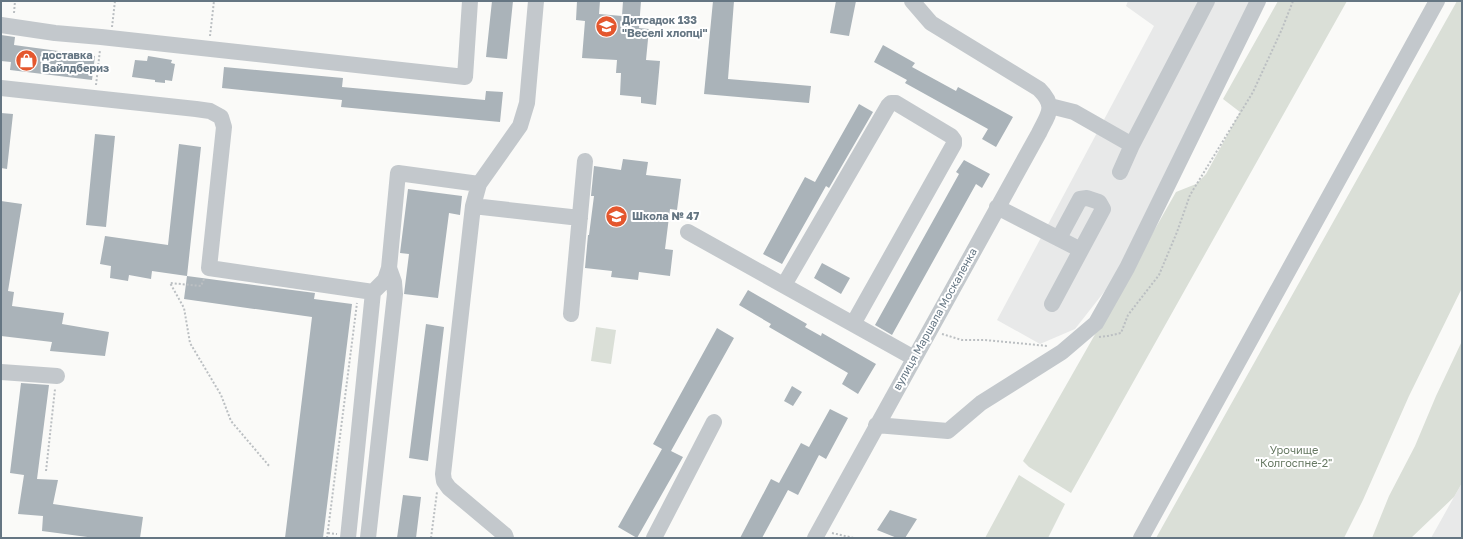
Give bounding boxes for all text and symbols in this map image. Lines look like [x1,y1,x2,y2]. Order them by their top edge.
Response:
school or university icon: Дитсадок 133 "Веселі хлопці" [593,13,619,39]
place label: Дитсадок 133 "Веселі хлопці" [622,13,708,39]
shop icon: доставка Вайлдбериз [13,48,39,74]
place label: доставка Вайлдбериз [42,48,109,74]
school or university icon: Школа № 47 [604,203,630,229]
place label: Школа № 47 [632,209,699,222]
street label: вулиця Маршала Москаленка [890,245,979,392]
park label: Урочище "Колгоспне-2" [1256,443,1332,469]

